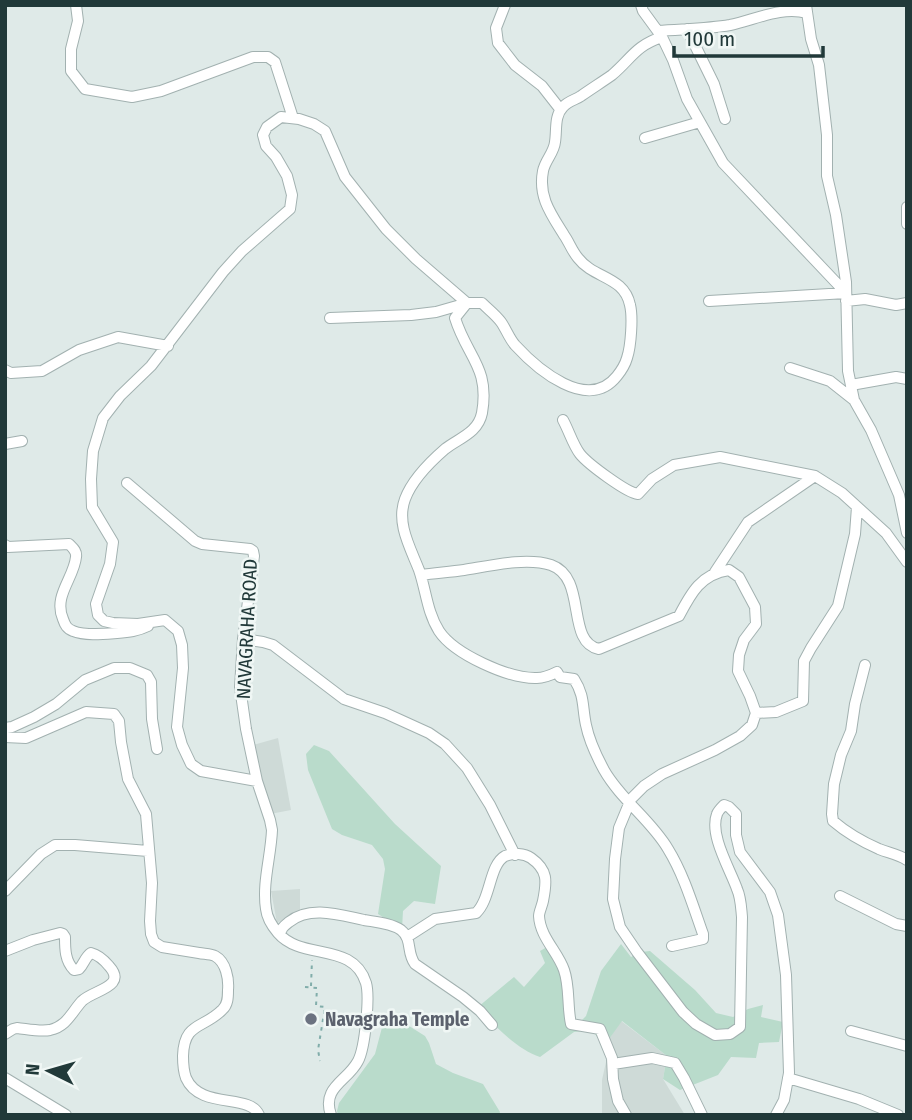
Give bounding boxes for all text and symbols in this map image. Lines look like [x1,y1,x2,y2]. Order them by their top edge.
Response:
scale bar [674,14,823,58]
text: 100 m [684,26,735,52]
street label: NAVAGRAHA ROAD [232,558,262,700]
place label: Navagraha Temple [325,1008,470,1031]
marker: Navagraha Temple [303,1011,319,1027]
north arrow [14,1036,84,1106]
text: N [21,1063,45,1076]

